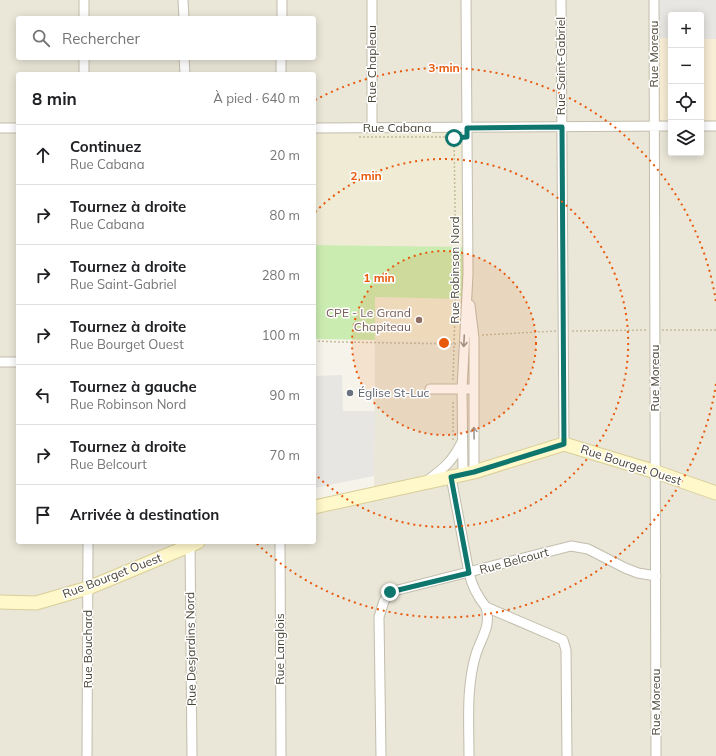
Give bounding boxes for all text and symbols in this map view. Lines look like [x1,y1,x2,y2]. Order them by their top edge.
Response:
map controls [668,12,704,156]
button: + [668,12,704,48]
search box [16,16,316,60]
street label: Rue Saint-Gabriel [553,17,568,115]
street label: Rue Moreau [646,21,661,87]
street label: Rue Chapleau [364,25,379,103]
icon: search [30,27,52,49]
text: Rechercher [62,29,140,48]
button: − [668,48,704,84]
text: 3 min [428,60,460,75]
button: locate [668,84,704,120]
text: 8 min [32,88,77,109]
text: À pied · 640 m [213,90,300,106]
street label: Rue Cabana [363,120,431,135]
button: layers [668,120,704,156]
route start [445,129,463,147]
text: Continuez [70,137,141,156]
icon: ahead [32,144,54,166]
text: 20 m [270,147,300,163]
text: Rue Cabana [70,156,144,172]
text: 2 min [350,168,382,183]
text: Tournez à droite [70,197,186,216]
icon: right [32,204,54,226]
text: 80 m [270,207,300,223]
text: Rue Cabana [70,216,144,232]
street label: Rue Robinson Nord [447,216,462,324]
text: Tournez à droite [70,257,186,276]
icon: right [32,264,54,286]
text: 280 m [262,267,300,283]
text: 1 min [363,270,395,285]
text: Rue Saint-Gabriel [70,276,177,292]
place label: CPE - Le Grand Chapiteau [326,305,411,334]
marker: CPE - Le Grand Chapiteau [414,315,424,325]
text: Tournez à droite [70,317,186,336]
icon: right [32,324,54,346]
text: 100 m [262,327,300,343]
one-way arrow [460,334,468,347]
text: Rue Bourget Ouest [70,336,184,352]
centre of rings [437,336,451,350]
street label: Rue Moreau [647,345,662,411]
text: Tournez à gauche [70,377,197,396]
icon: left [32,384,54,406]
place label: Église St-Luc [358,385,430,400]
text: 90 m [270,387,300,403]
marker: Église St-Luc [345,388,355,398]
text: Rue Robinson Nord [70,396,186,412]
one-way arrow [470,427,478,440]
text: Tournez à droite [70,437,186,456]
street label: Rue Bourget Ouest [579,441,683,488]
icon: right [32,444,54,466]
text: 70 m [270,447,300,463]
text: Rue Belcourt [70,456,147,472]
icon: arrive [32,504,54,526]
text: Arrivée à destination [70,505,219,524]
street label: Rue Belcourt [478,544,550,577]
street label: Rue Bourget Ouest [60,550,164,601]
route end [381,583,399,601]
street label: Rue Desjardins Nord [182,592,199,706]
street label: Rue Bouchard [80,610,95,688]
street label: Rue Langlois [272,613,287,685]
street label: Rue Moreau [648,669,663,735]

